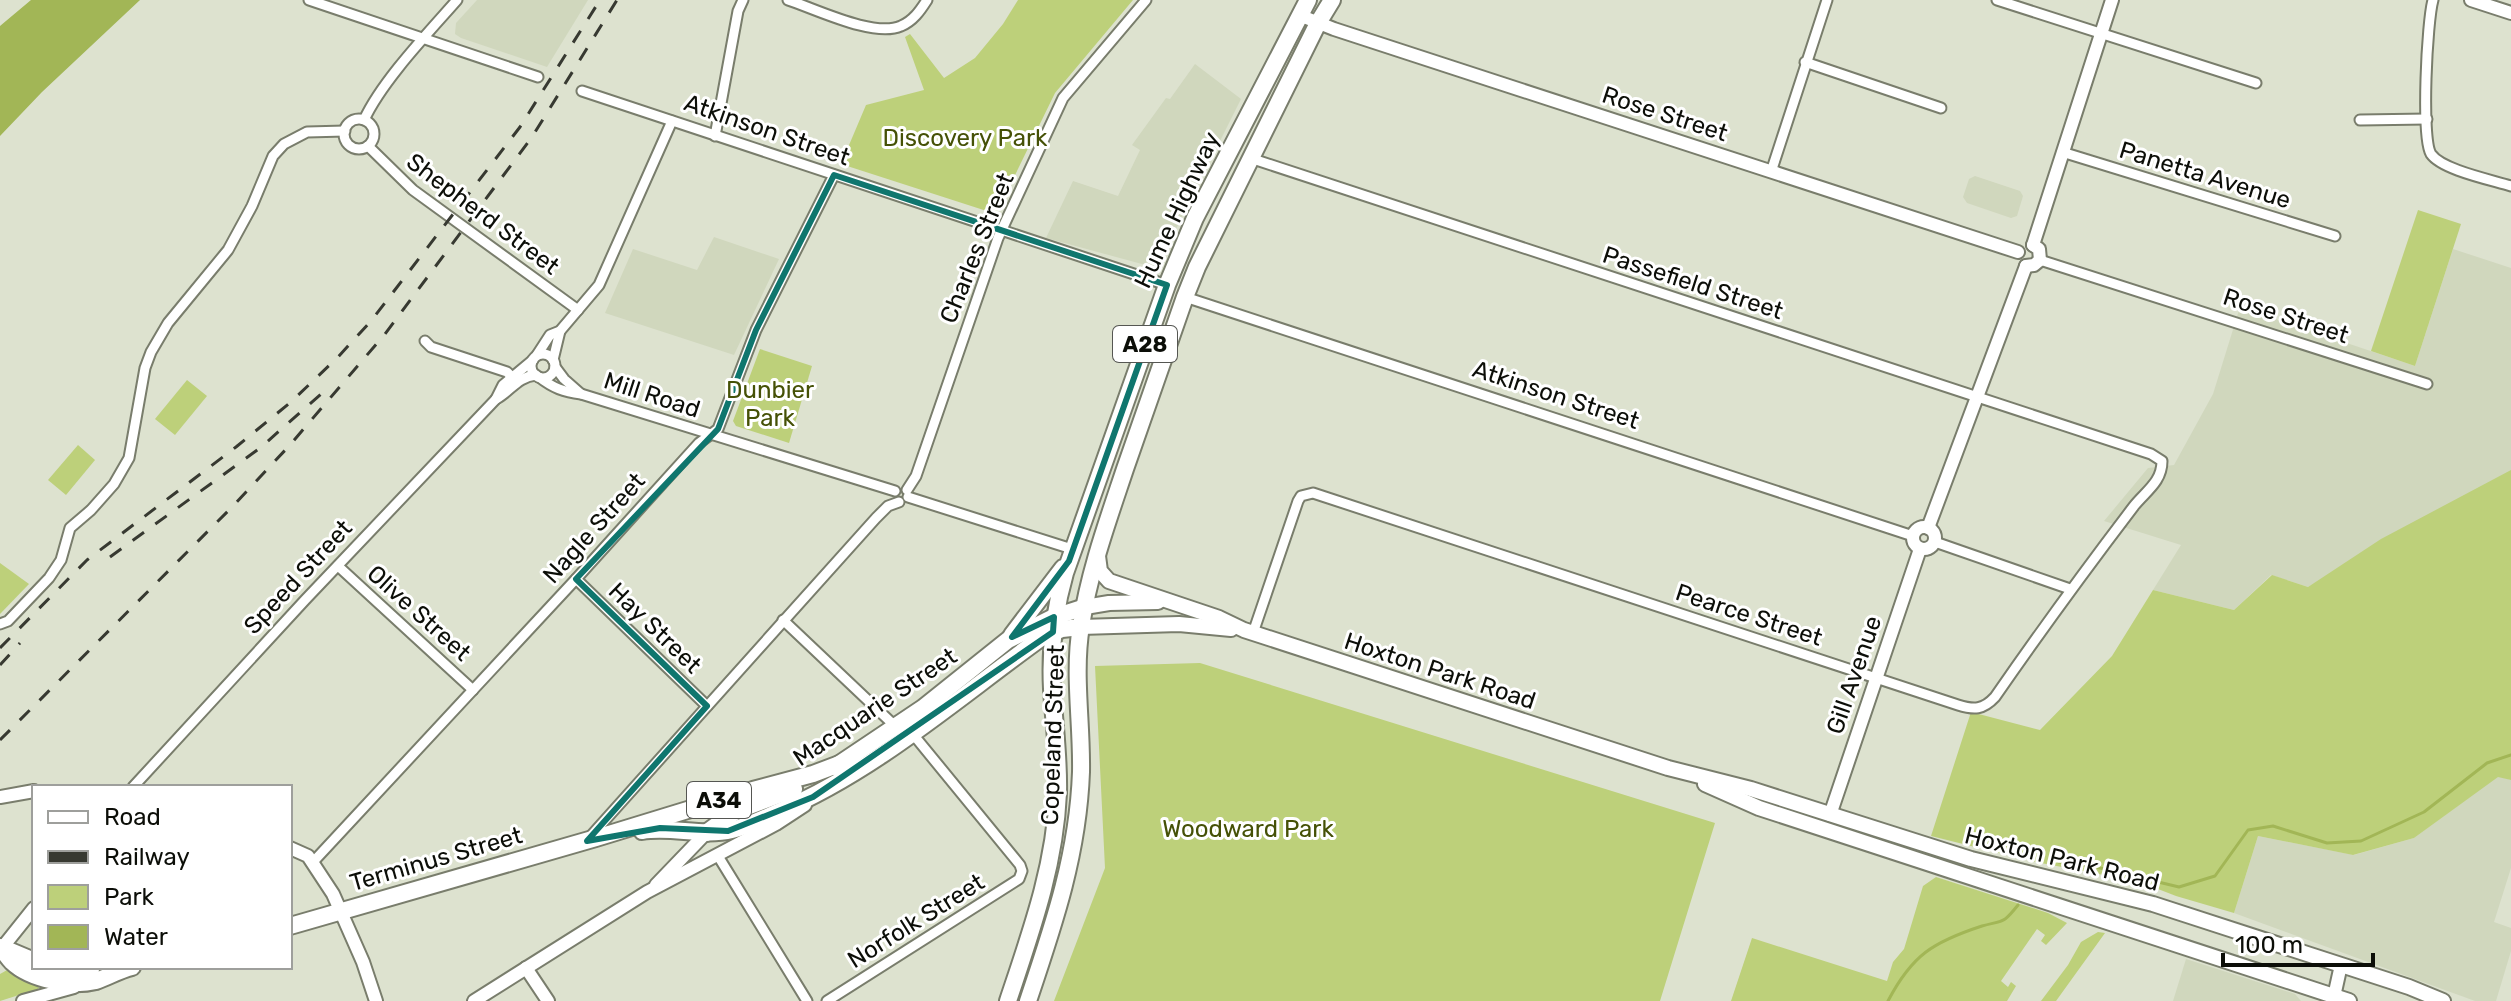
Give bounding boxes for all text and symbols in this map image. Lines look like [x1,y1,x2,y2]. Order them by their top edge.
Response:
street label: Rose Street [1599,81,1731,147]
street label: Atkinson Street [680,89,854,171]
park label: Discovery Park [883,124,1048,152]
street label: Hume Highway [1129,127,1225,293]
street label: Panetta Avenue [2116,136,2294,214]
street label: Shepherd Street [401,148,565,280]
street label: Charles Street [934,169,1020,327]
street label: Passefield Street [1599,241,1787,325]
street label: Rose Street [2220,283,2352,349]
road number: A28 [1113,326,1177,362]
street label: Atkinson Street [1469,355,1643,435]
street label: Mill Road [600,366,704,424]
park label: Dunbier Park [726,376,814,432]
street label: Nagle Street [537,467,651,589]
street label: Speed Street [238,514,358,640]
street label: Olive Street [362,559,476,667]
street label: Hay Street [603,577,707,679]
street label: Pearce Street [1672,578,1826,652]
street label: Gill Avenue [1821,612,1887,738]
street label: Hoxton Park Road [1341,627,1539,715]
street label: Macquarie Street [788,642,962,772]
street label: Copeland Street [1036,644,1070,826]
road number: A34 [687,782,751,818]
legend [32,785,292,969]
text: Road [104,803,161,831]
park label: Woodward Park [1162,815,1334,843]
street label: Terminus Street [347,821,525,897]
street label: Hoxton Park Road [1962,821,2162,897]
text: Railway [104,843,190,871]
street label: Norfolk Street [843,868,989,974]
text: Park [104,883,155,911]
scale bar [2223,917,2373,967]
text: Water [104,923,168,951]
text: 100 m [2235,931,2303,959]

